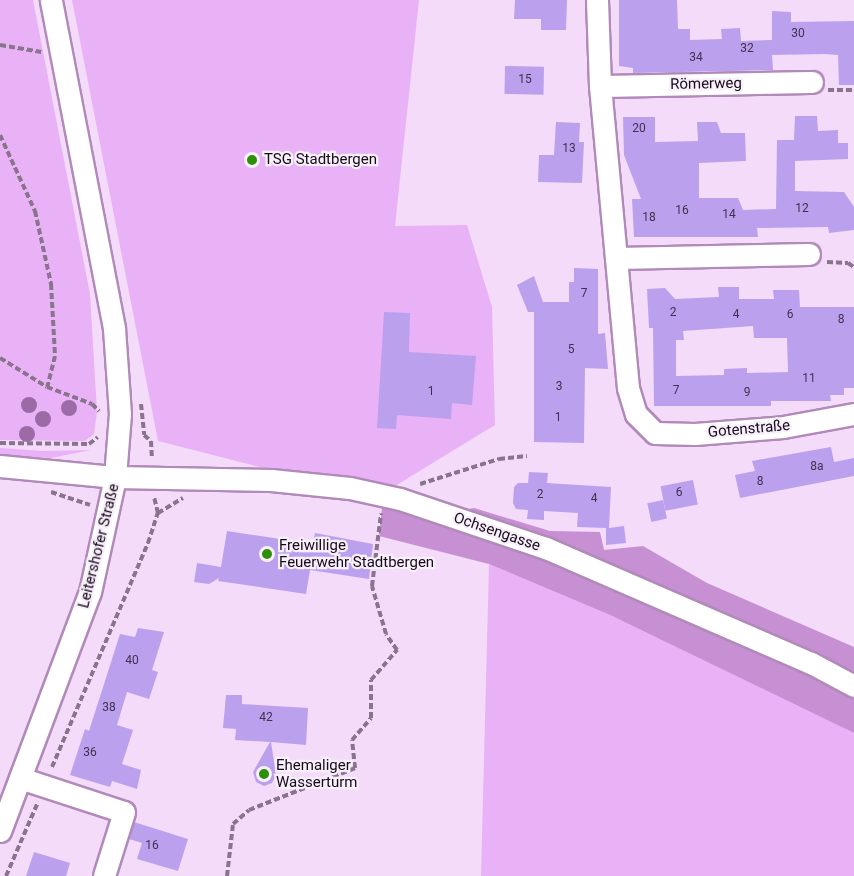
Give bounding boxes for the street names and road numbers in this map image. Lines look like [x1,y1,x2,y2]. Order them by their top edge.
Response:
street label: Römerweg [670,74,742,94]
street label: Gotenstraße [707,416,791,442]
street label: Leitershofer Straße [75,482,123,610]
street label: Ochsengasse [451,509,543,555]

